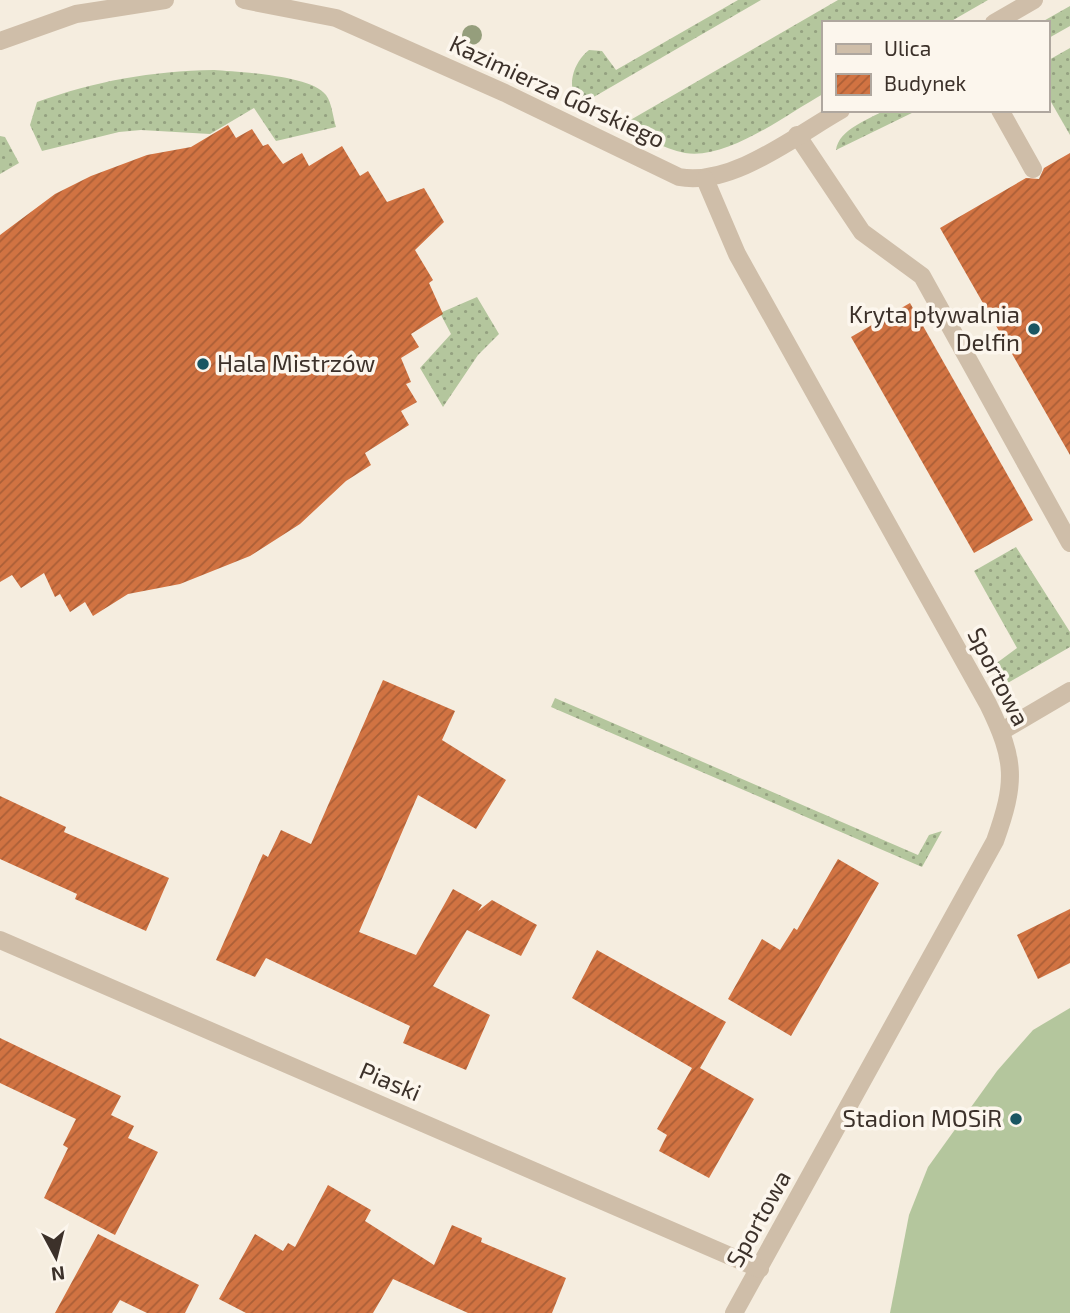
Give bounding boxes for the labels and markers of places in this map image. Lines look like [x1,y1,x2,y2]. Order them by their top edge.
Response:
place label: Kryta pływalnia Delfin [849,299,1020,356]
marker: Kryta pływalnia Delfin [1026,321,1042,337]
place label: Hala Mistrzów [217,348,376,377]
marker: Hala Mistrzów [195,356,211,372]
place label: Stadion MOSiR [842,1103,1002,1132]
marker: Stadion MOSiR [1008,1111,1024,1127]

